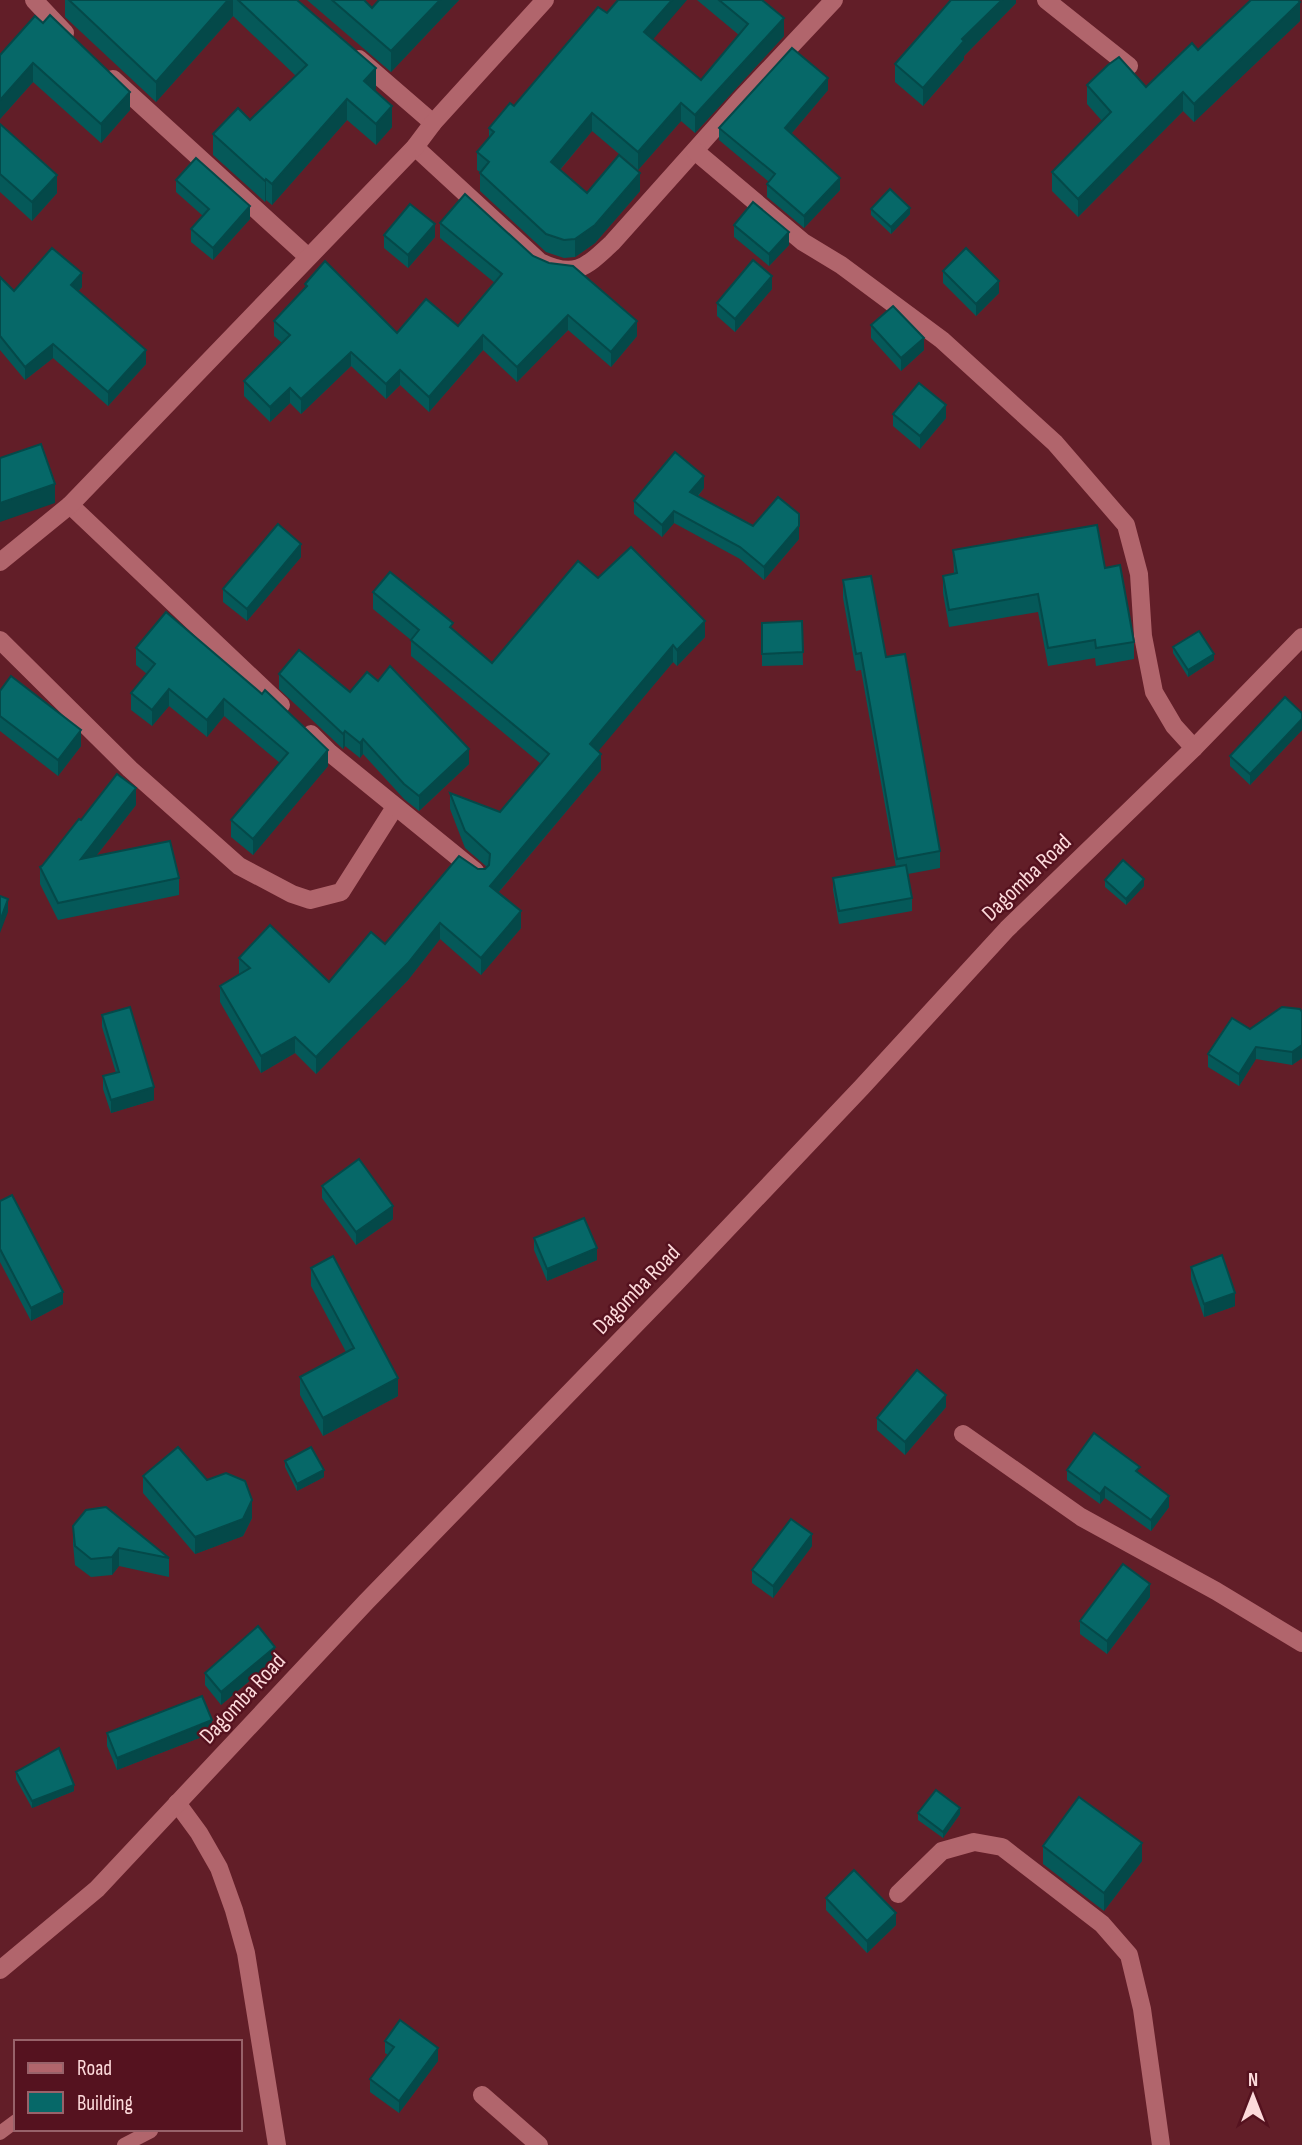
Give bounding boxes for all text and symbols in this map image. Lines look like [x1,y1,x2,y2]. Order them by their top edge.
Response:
street label: Dagomba Road [976,828,1077,927]
street label: Dagomba Road [587,1239,686,1340]
street label: Dagomba Road [194,1648,292,1750]
legend [14,2040,242,2131]
text: Road [77,2056,112,2081]
north arrow [1218,2061,1288,2131]
text: N [1248,2069,1258,2092]
text: Building [77,2091,133,2116]

